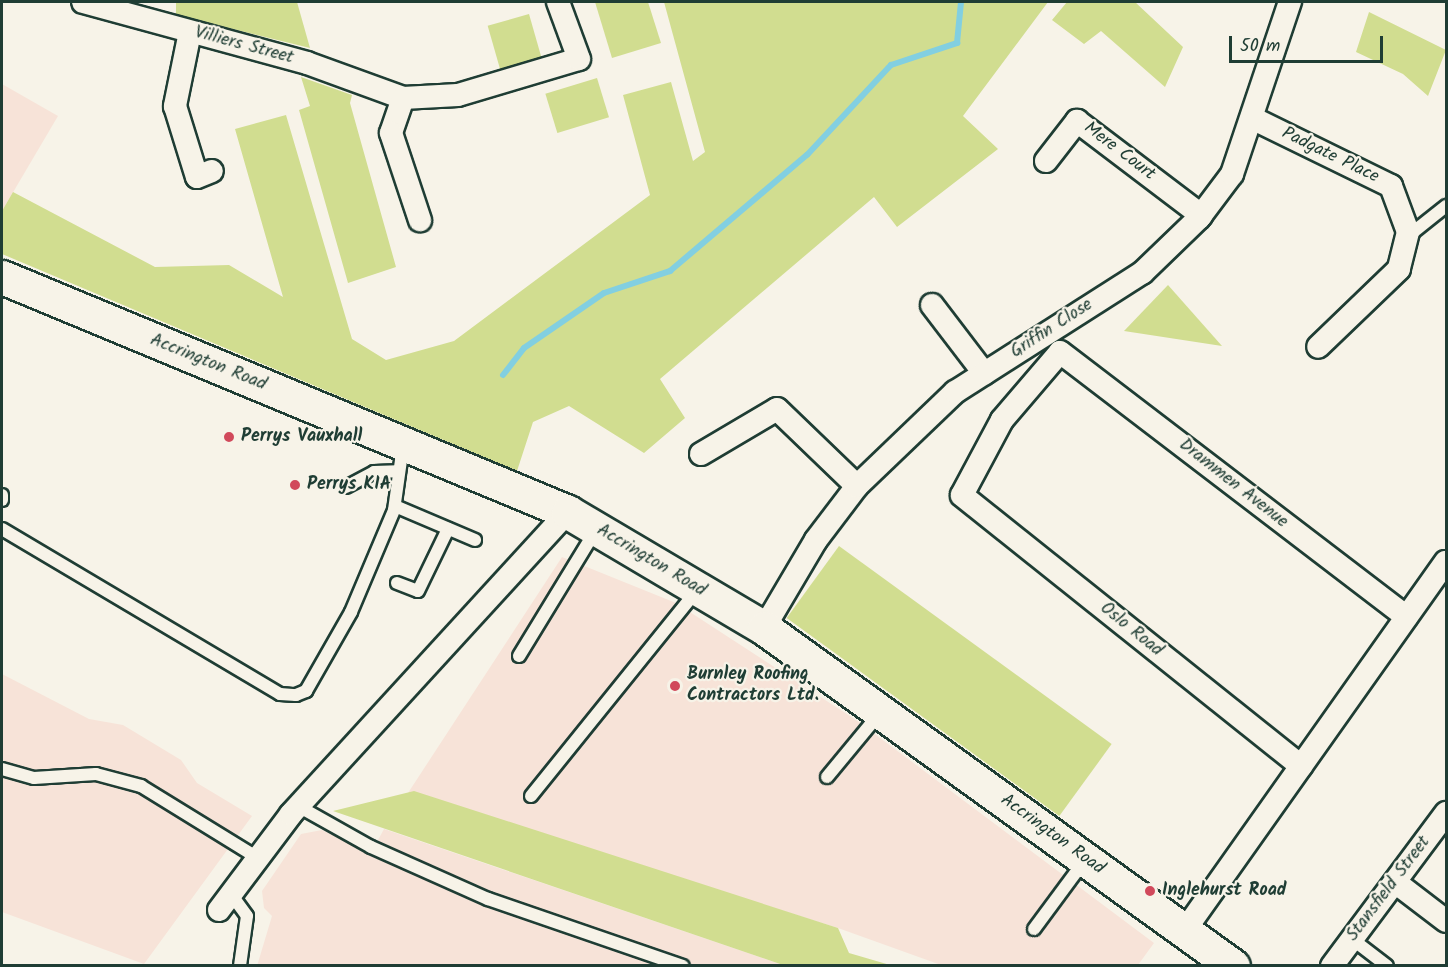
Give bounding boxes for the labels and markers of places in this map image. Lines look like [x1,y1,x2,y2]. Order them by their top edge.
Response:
place label: Perrys Vauxhall [241,426,362,448]
marker: Perrys Vauxhall [222,430,236,444]
place label: Perrys KIA [307,474,391,496]
marker: Perrys KIA [288,478,302,492]
place label: Burnley Roofing Contractors Ltd. [687,665,819,708]
marker: Burnley Roofing Contractors Ltd. [668,679,682,693]
place label: Inglehurst Road [1162,880,1287,902]
marker: Inglehurst Road [1143,884,1157,898]

